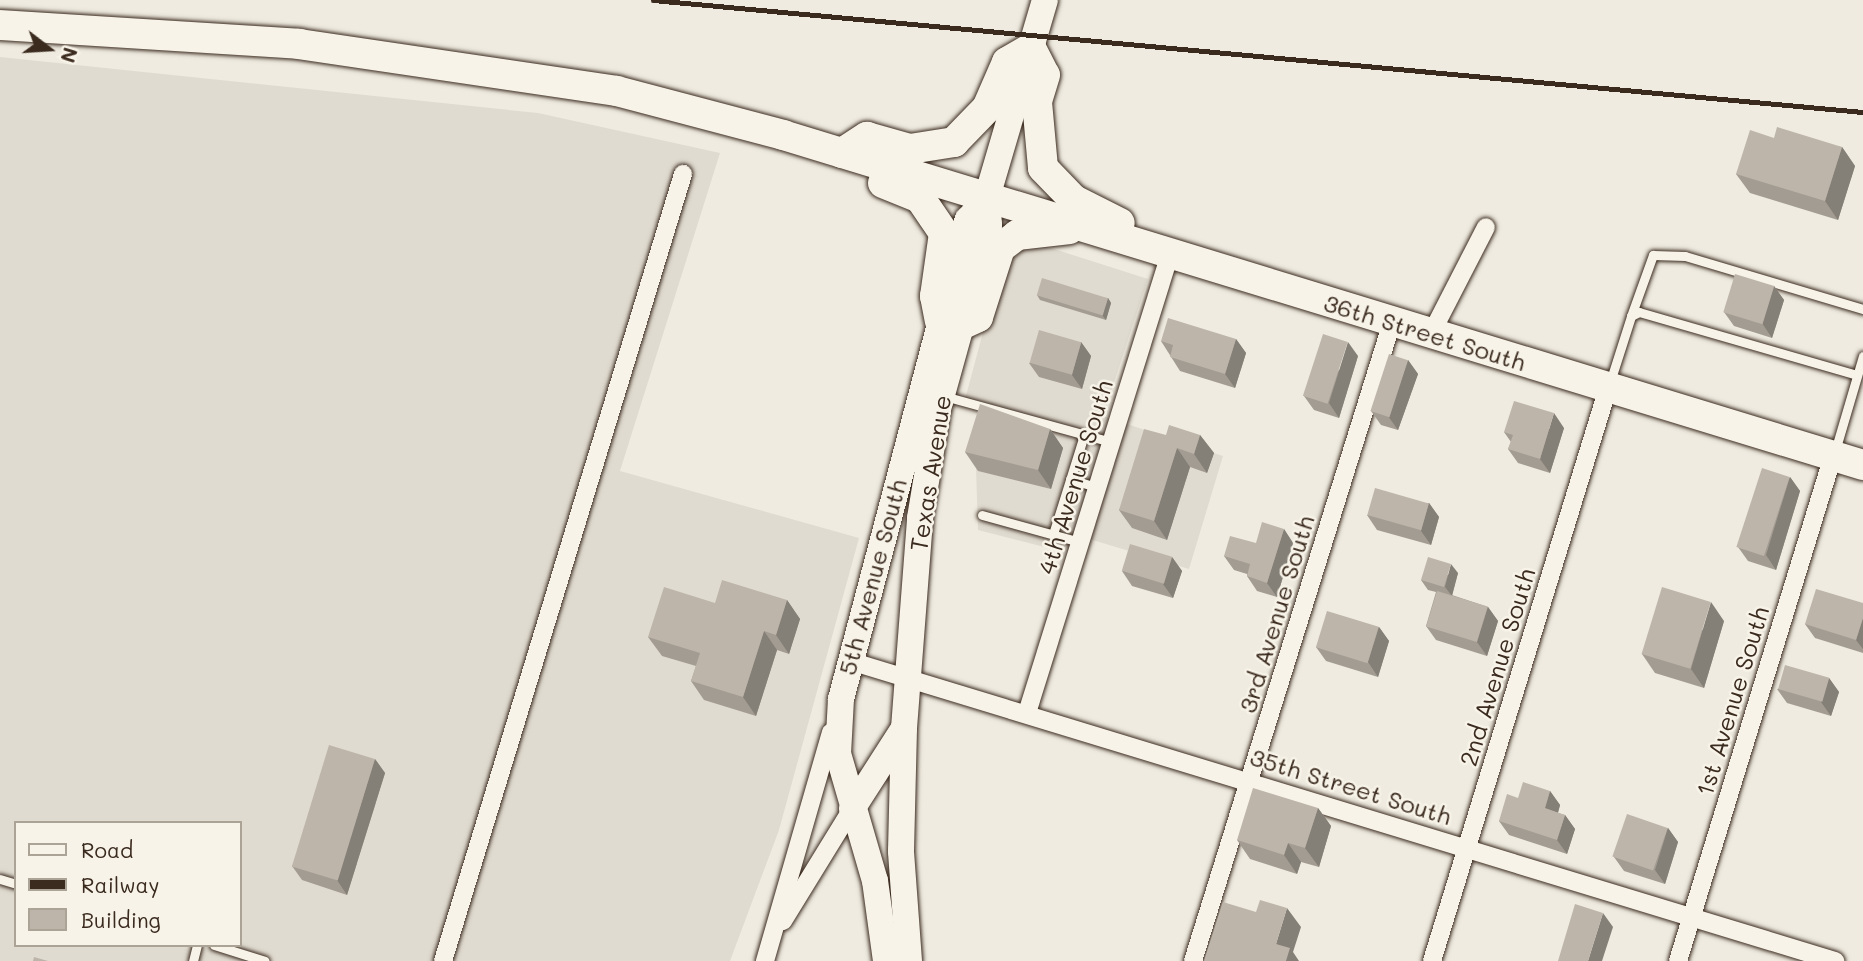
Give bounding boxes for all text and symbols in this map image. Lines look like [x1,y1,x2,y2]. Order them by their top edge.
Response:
north arrow [14,14,84,84]
text: N [56,45,84,66]
street label: 36th Street South [1321,288,1529,376]
street label: 4th Avenue South [1032,376,1118,578]
street label: Texas Avenue [903,393,957,553]
street label: 5th Avenue South [832,476,912,678]
street label: 3rd Avenue South [1232,512,1320,716]
street label: 2nd Avenue South [1453,565,1541,769]
street label: 1st Avenue South [1690,603,1774,799]
street label: 35th Street South [1247,742,1455,830]
legend [14,821,242,947]
text: Road [81,836,133,863]
text: Railway [81,871,160,898]
text: Building [81,906,161,933]

